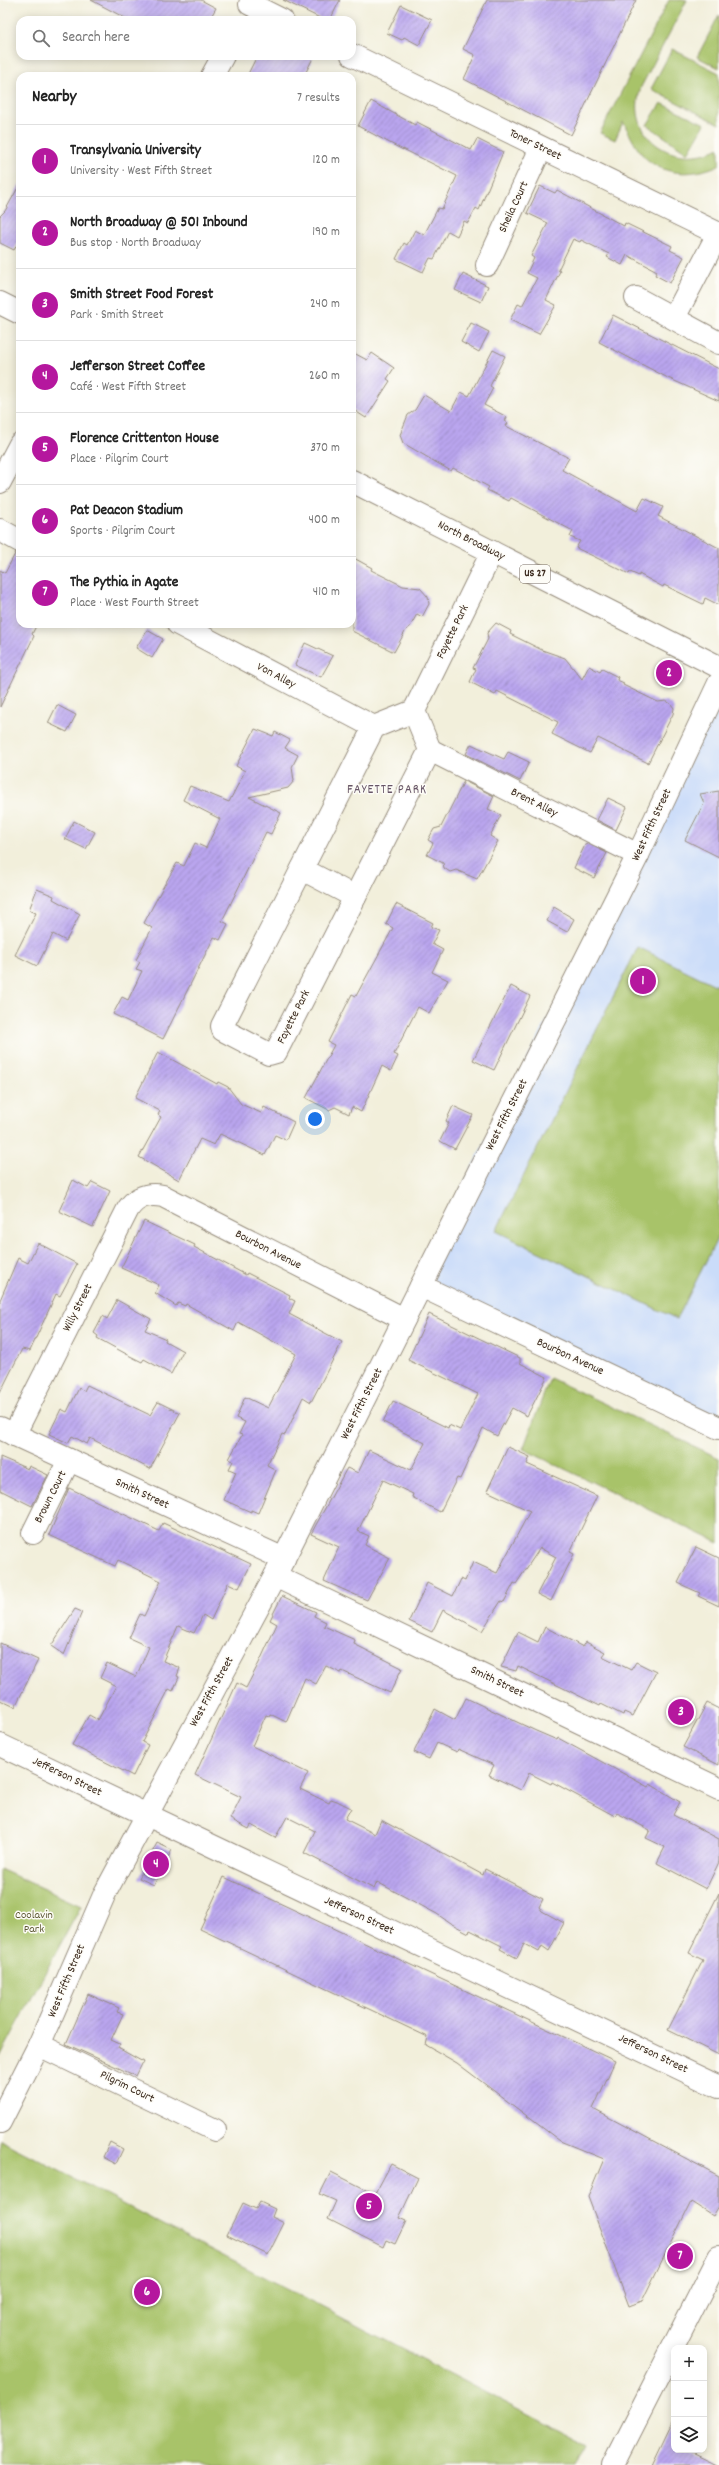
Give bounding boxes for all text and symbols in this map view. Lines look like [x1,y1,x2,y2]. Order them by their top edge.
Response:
search box [16,16,356,60]
icon: search [30,27,52,49]
text: Search here [62,27,130,49]
text: Nearby [32,86,76,110]
text: 7 results [297,89,340,108]
street label: Toner Street [506,125,565,165]
text: Transylvania University [70,140,201,162]
text: 1 [44,151,46,170]
text: 120 m [312,151,340,170]
text: University · West Fifth Street [70,162,212,181]
street label: Sheila Court [495,178,534,235]
text: North Broadway @ 501 Inbound [70,212,248,234]
text: 2 [42,223,48,242]
text: 190 m [312,223,340,242]
text: Bus stop · North Broadway [70,234,201,253]
text: Smith Street Food Forest [70,284,213,306]
text: 3 [42,295,48,314]
text: 240 m [310,295,340,314]
text: Park · Smith Street [70,306,163,325]
text: Jefferson Street Coffee [70,356,205,378]
text: 4 [42,367,48,386]
text: 260 m [309,367,340,386]
text: Café · West Fifth Street [70,378,186,397]
text: Florence Crittenton House [70,428,219,450]
text: 5 [42,439,48,458]
text: 370 m [310,439,340,458]
text: Place · Pilgrim Court [70,450,169,469]
text: Pat Deacon Stadium [70,500,183,522]
text: 6 [42,511,48,530]
text: 400 m [309,511,340,530]
street label: North Broadway [434,517,509,566]
text: Sports · Pilgrim Court [70,522,175,541]
road number: US 27 [520,565,550,583]
text: The Pythia in Agate [70,572,178,594]
text: 7 [43,583,47,602]
text: 410 m [313,583,340,602]
text: Place · West Fourth Street [70,594,199,613]
street label: Fayette Park [433,602,473,662]
pin: 2 [656,658,682,688]
street label: Von Alley [254,659,299,694]
district label: FAYETTE PARK [347,781,427,800]
street label: Brent Alley [508,784,561,823]
street label: West Fifth Street [628,786,676,864]
pin: 1 [630,966,656,996]
street label: Fayette Park [273,987,315,1047]
street label: West Fifth Street [482,1076,533,1154]
your location [305,1109,325,1129]
street label: Bourbon Avenue [232,1226,304,1274]
street label: Willy Street [59,1281,98,1335]
street label: Bourbon Avenue [534,1334,606,1380]
street label: West Fifth Street [337,1365,388,1443]
street label: Brown Court [31,1467,72,1526]
street label: Smith Street [112,1474,172,1514]
street label: West Fifth Street [186,1653,239,1730]
street label: Smith Street [467,1662,527,1703]
pin: 3 [668,1697,694,1727]
street label: Jefferson Street [29,1753,105,1801]
pin: 4 [143,1849,169,1879]
street label: Jefferson Street [321,1892,397,1940]
park label: Coolavin Park [15,1907,53,1938]
street label: West Fifth Street [44,1941,90,2020]
street label: Jefferson Street [615,2030,691,2078]
street label: Pilgrim Court [97,2066,158,2108]
pin: 5 [356,2191,382,2221]
pin: 7 [667,2241,693,2271]
pin: 6 [134,2277,160,2307]
map controls [671,2345,707,2453]
button: + [671,2345,707,2381]
button: − [671,2381,707,2417]
button: layers [671,2417,707,2453]

